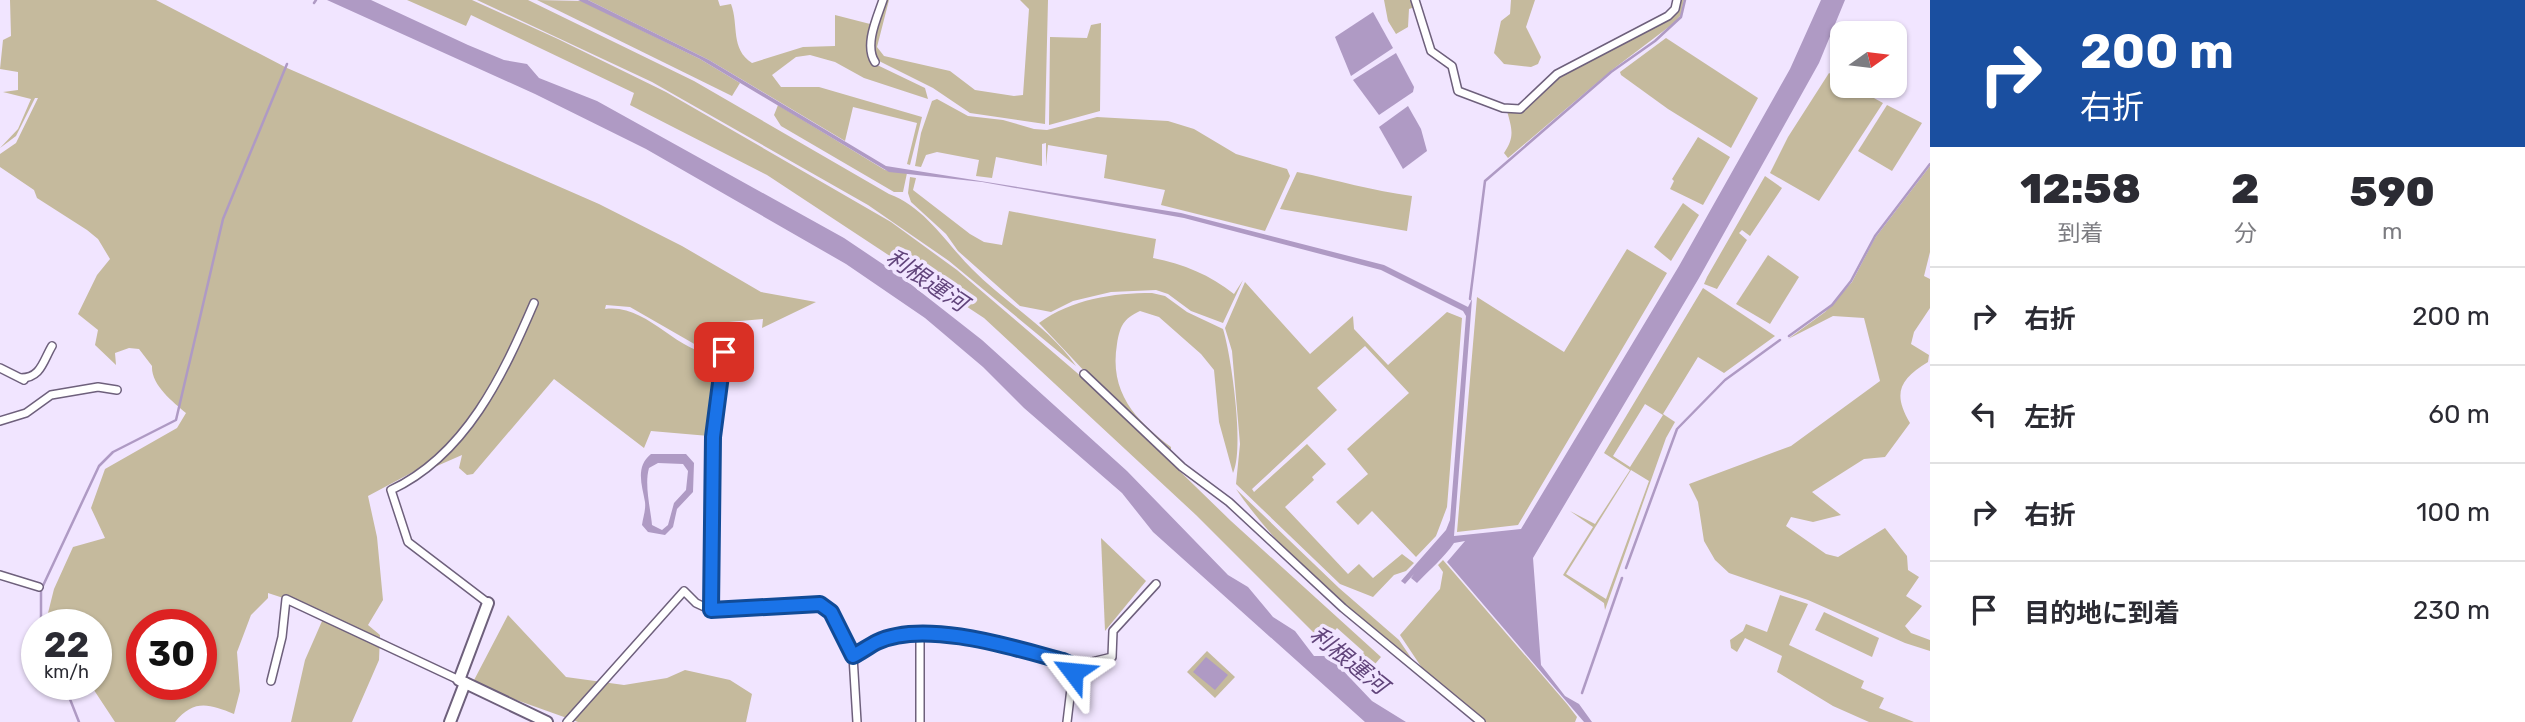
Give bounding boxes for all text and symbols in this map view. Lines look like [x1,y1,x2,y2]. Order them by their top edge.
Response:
north arrow [1830,21,1908,98]
map controls [1830,21,1907,98]
text: 200 m [2080,22,2234,80]
icon: right [1965,28,2056,119]
text: 右折 [2080,88,2144,126]
text: 12:58 [2020,164,2141,214]
text: 2 [2231,164,2259,214]
text: 590 [2350,167,2435,217]
text: m [2382,217,2402,245]
text: 到着 [2057,219,2103,247]
text: 分 [2234,219,2257,247]
water label: 利根運河 [881,243,976,320]
icon: right [1965,297,2003,335]
text: 200 m [2412,301,2490,332]
text: 右折 [2024,304,2076,335]
pin [694,322,754,382]
icon: arrive [705,333,743,371]
icon: left [1965,395,2003,433]
text: 60 m [2428,399,2490,430]
text: 左折 [2024,402,2076,433]
icon: right [1965,493,2003,531]
text: 100 m [2416,497,2490,528]
text: 右折 [2024,500,2076,531]
icon: arrive [1965,591,2003,629]
text: 230 m [2413,595,2490,626]
text: 目的地に到着 [2024,598,2180,629]
speed limit sign: 30 [126,609,217,700]
water label: 利根運河 [1304,620,1397,702]
text: 22 [44,624,89,666]
position arrow [1036,635,1110,709]
text: km/h [44,661,89,683]

